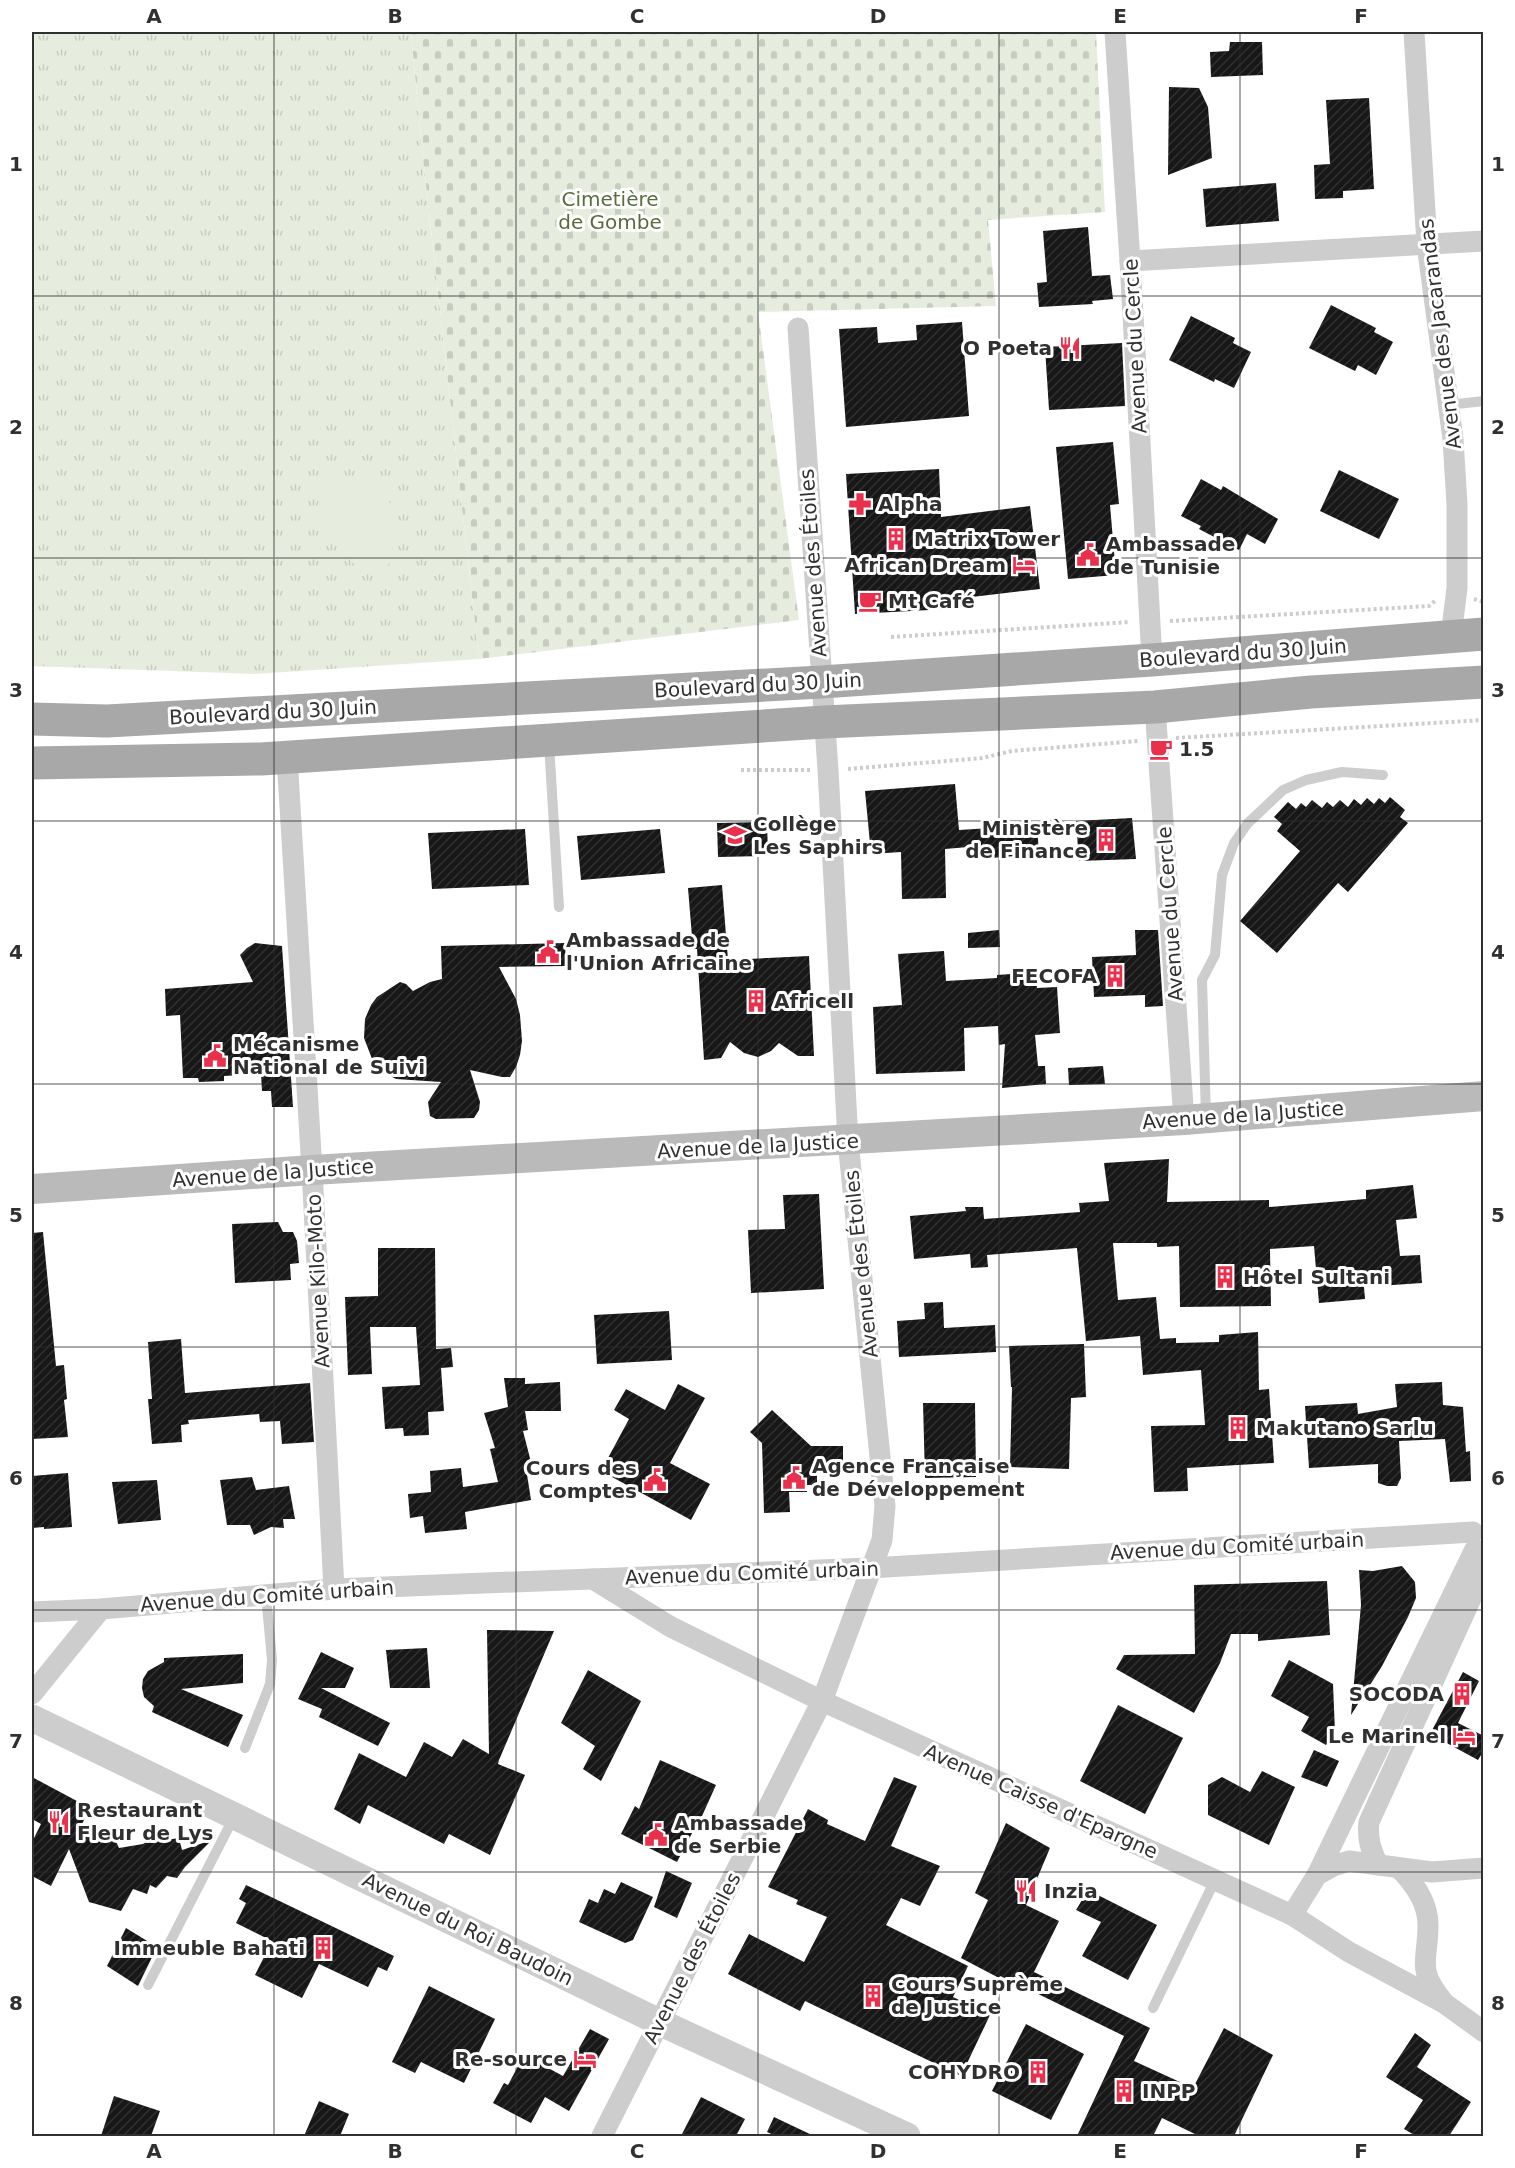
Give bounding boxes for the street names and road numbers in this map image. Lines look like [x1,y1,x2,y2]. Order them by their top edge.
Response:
street label: Avenue des Jacarandas [1414,217,1466,451]
street label: Avenue du Cercle [1118,258,1152,434]
street label: Avenue des Étoiles [794,468,832,658]
street label: Boulevard du 30 Juin [1138,634,1348,672]
street label: Boulevard du 30 Juin [654,668,862,702]
street label: Boulevard du 30 Juin [169,695,377,729]
street label: Avenue du Cercle [1152,826,1188,1002]
street label: Avenue de la Justice [1141,1096,1345,1134]
street label: Avenue de la Justice [657,1129,859,1163]
street label: Avenue de la Justice [171,1154,375,1192]
street label: Avenue des Étoiles [839,1169,883,1359]
street label: Avenue Kilo-Moto [301,1193,335,1369]
street label: Avenue du Comité urbain [1109,1527,1365,1565]
street label: Avenue du Comité urbain [625,1557,879,1589]
street label: Avenue du Comité urbain [139,1575,395,1617]
street label: Avenue Caisse d'Epargne [920,1739,1162,1863]
street label: Avenue du Roi Baudoin [359,1868,577,1990]
street label: Avenue des Étoiles [638,1868,746,2048]

